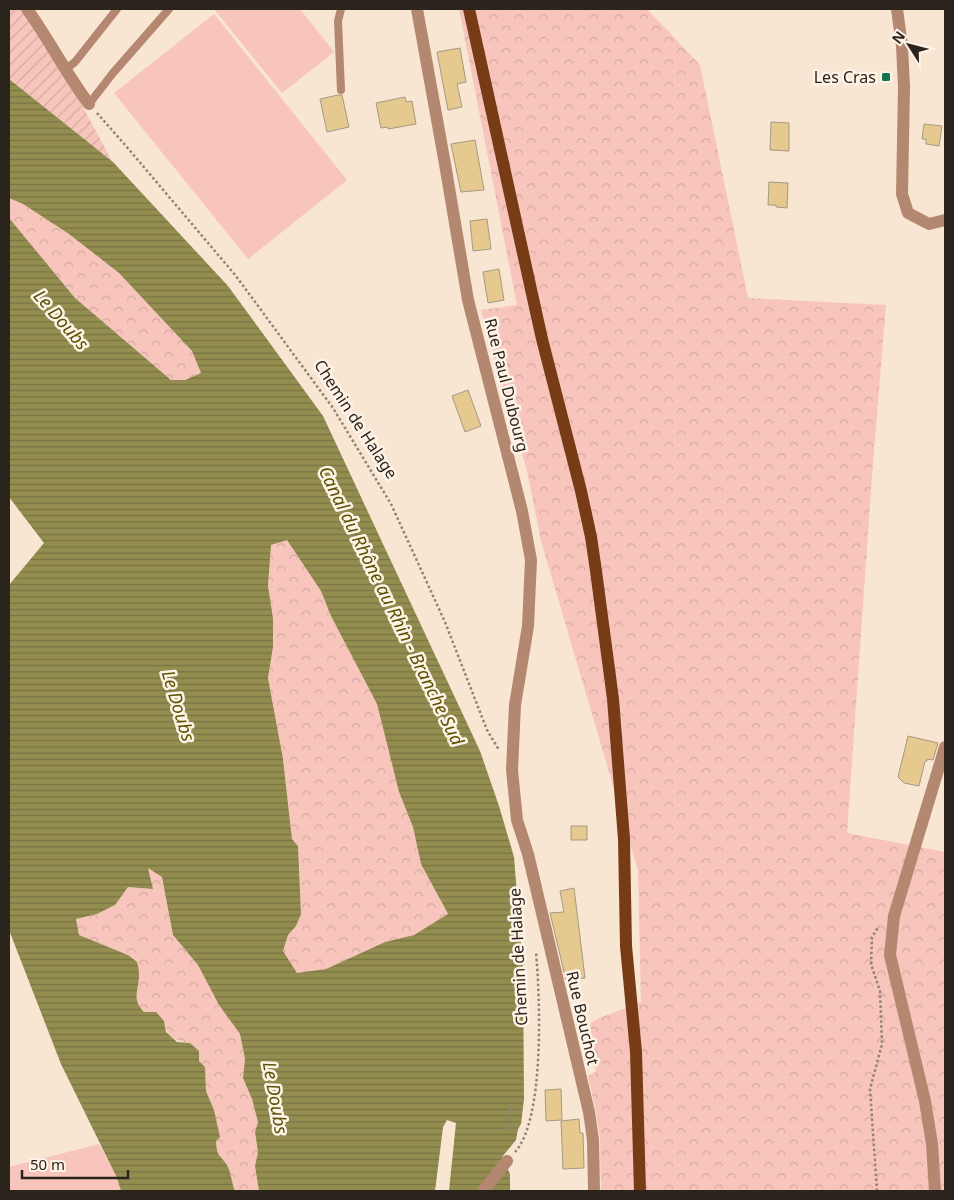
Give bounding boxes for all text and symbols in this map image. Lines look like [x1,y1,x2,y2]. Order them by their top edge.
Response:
north arrow [884,20,934,70]
text: N [887,27,909,47]
place label: Les Cras [814,66,876,88]
marker: Les Cras [880,71,892,83]
water label: Le Doubs [29,284,95,355]
street label: Rue Paul Dubourg [480,316,534,454]
street label: Chemin de Halage [309,355,403,483]
water label: Canal du Rhône au Rhin - Branche Sud [314,462,470,750]
water label: Le Doubs [157,667,201,744]
street label: Chemin de Halage [503,888,533,1026]
street label: Rue Bouchot [561,969,605,1067]
water label: Le Doubs [258,1060,294,1136]
scale bar [22,1148,129,1180]
text: 50 m [30,1154,65,1174]

